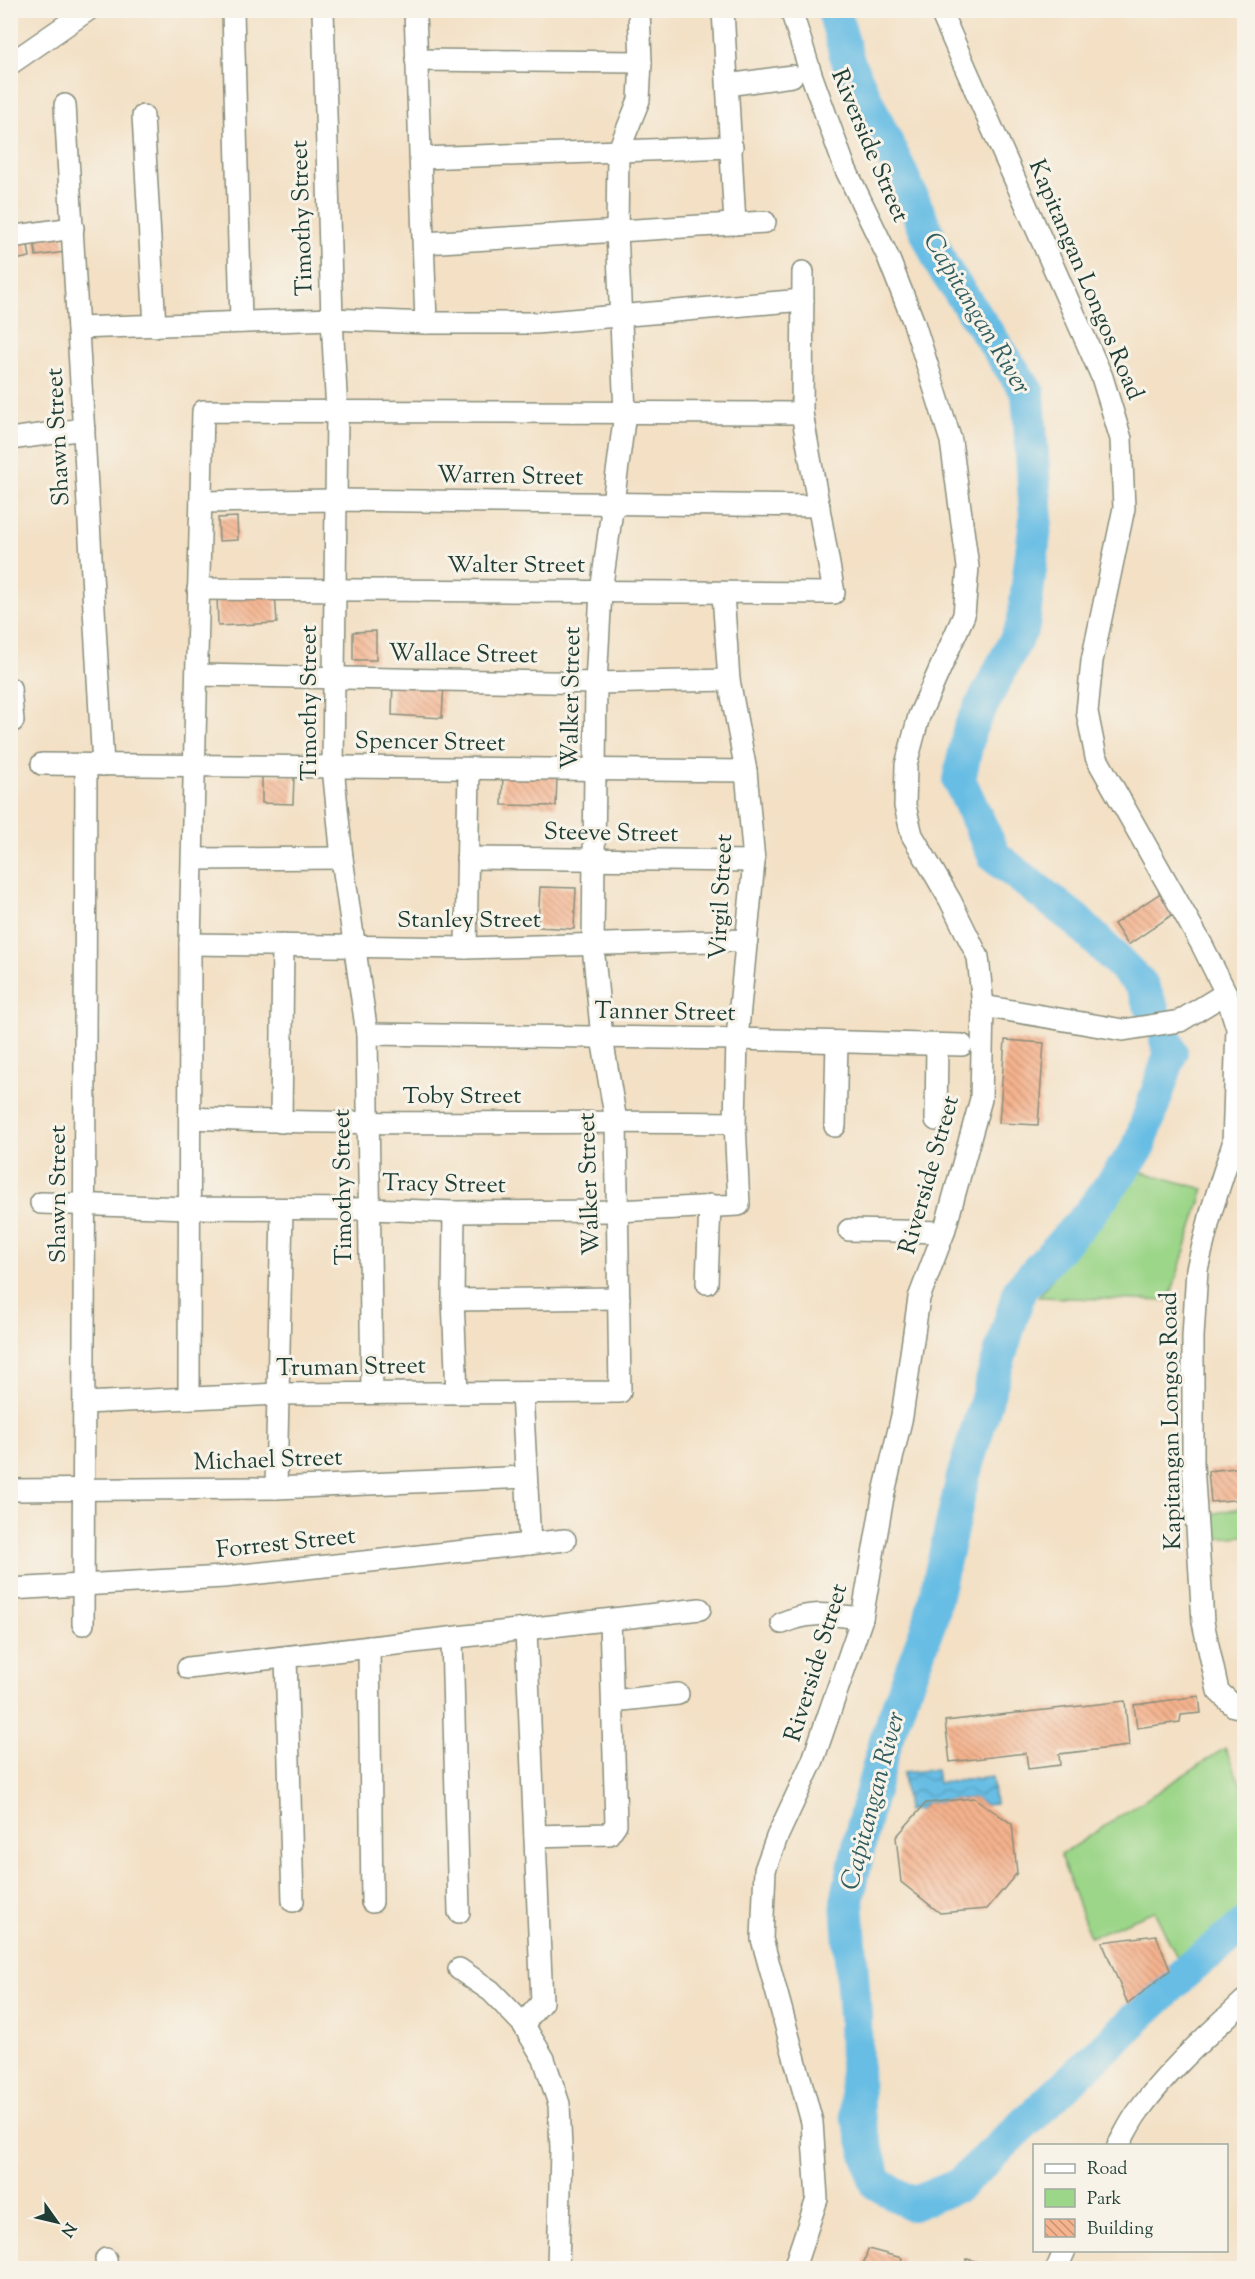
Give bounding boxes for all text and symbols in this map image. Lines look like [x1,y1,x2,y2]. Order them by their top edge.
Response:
street label: Riverside Street [821,64,917,228]
street label: Timothy Street [283,139,323,297]
street label: Kapitangan Longos Road [1019,154,1151,406]
water label: Capitangan River [913,226,1039,402]
street label: Shawn Street [38,367,80,507]
street label: Warren Street [436,459,584,495]
street label: Walter Street [447,549,585,583]
street label: Timothy Street [293,625,327,781]
street label: Walker Street [554,626,590,770]
street label: Wallace Street [388,637,538,673]
street label: Spencer Street [354,725,506,761]
street label: Steeve Street [543,816,679,852]
street label: Virgil Street [702,833,742,961]
street label: Stanley Street [397,904,541,938]
street label: Tanner Street [594,995,736,1031]
street label: Toby Street [402,1080,522,1114]
street label: Riverside Street [891,1092,969,1258]
street label: Timothy Street [326,1109,362,1265]
street label: Walker Street [571,1112,609,1256]
street label: Shawn Street [42,1125,76,1263]
street label: Tracy Street [382,1167,506,1203]
street label: Kapitangan Longos Road [1153,1291,1191,1550]
street label: Truman Street [276,1350,426,1386]
street label: Michael Street [193,1441,343,1481]
street label: Forrest Street [215,1520,357,1568]
street label: Riverside Street [777,1580,857,1746]
water label: Capitangan River [832,1708,916,1894]
legend [1033,2144,1228,2252]
text: Road [1087,2157,1127,2183]
text: Park [1087,2187,1122,2213]
north arrow [27,2192,87,2252]
text: N [54,2217,80,2241]
text: Building [1087,2217,1153,2243]

